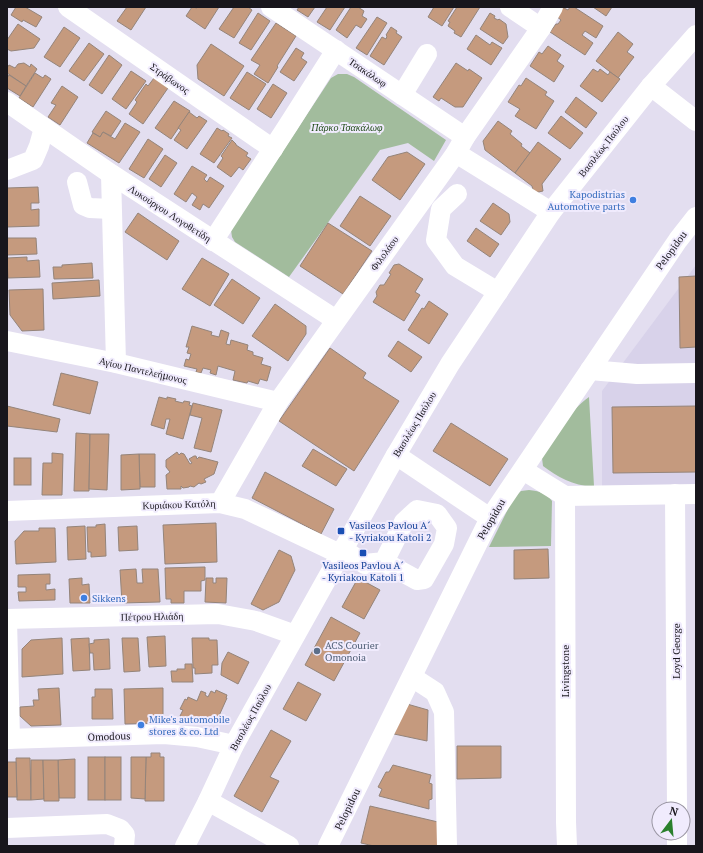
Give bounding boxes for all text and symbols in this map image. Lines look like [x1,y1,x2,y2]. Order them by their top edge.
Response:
street label: Τσακάλωφ [346,55,390,90]
street label: Στράβωνος [148,60,192,97]
street label: Βασιλέως Παύλου [575,113,631,180]
park label: Πάρκο Τσακάλωφ [310,121,383,134]
street label: Λυκούργου Λογοθετίδη [126,182,214,245]
place label: Kapodistrias Automotive parts [547,188,625,213]
marker: Kapodistrias Automotive parts [628,195,638,205]
street label: Pelopidou [653,228,690,272]
street label: Φιλολάου [367,233,401,273]
street label: Αγίου Παντελεήμονος [98,354,188,387]
street label: Βασιλέως Παύλου [390,389,439,459]
street label: Pelopidou [475,496,508,542]
street label: Κυριάκου Κατόλη [142,497,216,512]
place label: Vasileos Pavlou A´ - Kyriakou Katoli 2 [349,519,431,544]
marker: Vasileos Pavlou A´ - Kyriakou Katoli 2 [336,526,346,536]
marker: Vasileos Pavlou A´ - Kyriakou Katoli 1 [358,548,368,558]
place label: Vasileos Pavlou A´ - Kyriakou Katoli 1 [322,559,404,584]
place label: Sikkens [92,592,126,605]
marker: Sikkens [79,593,89,603]
street label: Πέτρου Ηλιάδη [121,609,183,624]
street label: Loyd George [670,623,683,679]
place label: ACS Courier Omonoia [325,639,379,664]
street label: Livingstone [559,645,572,697]
marker: ACS Courier Omonoia [312,646,322,656]
street label: Βασιλέως Παύλου [227,682,274,753]
place label: Mike's automobile stores & co. Ltd [149,713,230,738]
marker: Mike's automobile stores & co. Ltd [136,720,146,730]
street label: Omodous [87,729,131,744]
street label: Pelopidou [332,786,363,832]
north arrow [651,801,691,841]
text: N [668,804,680,819]

